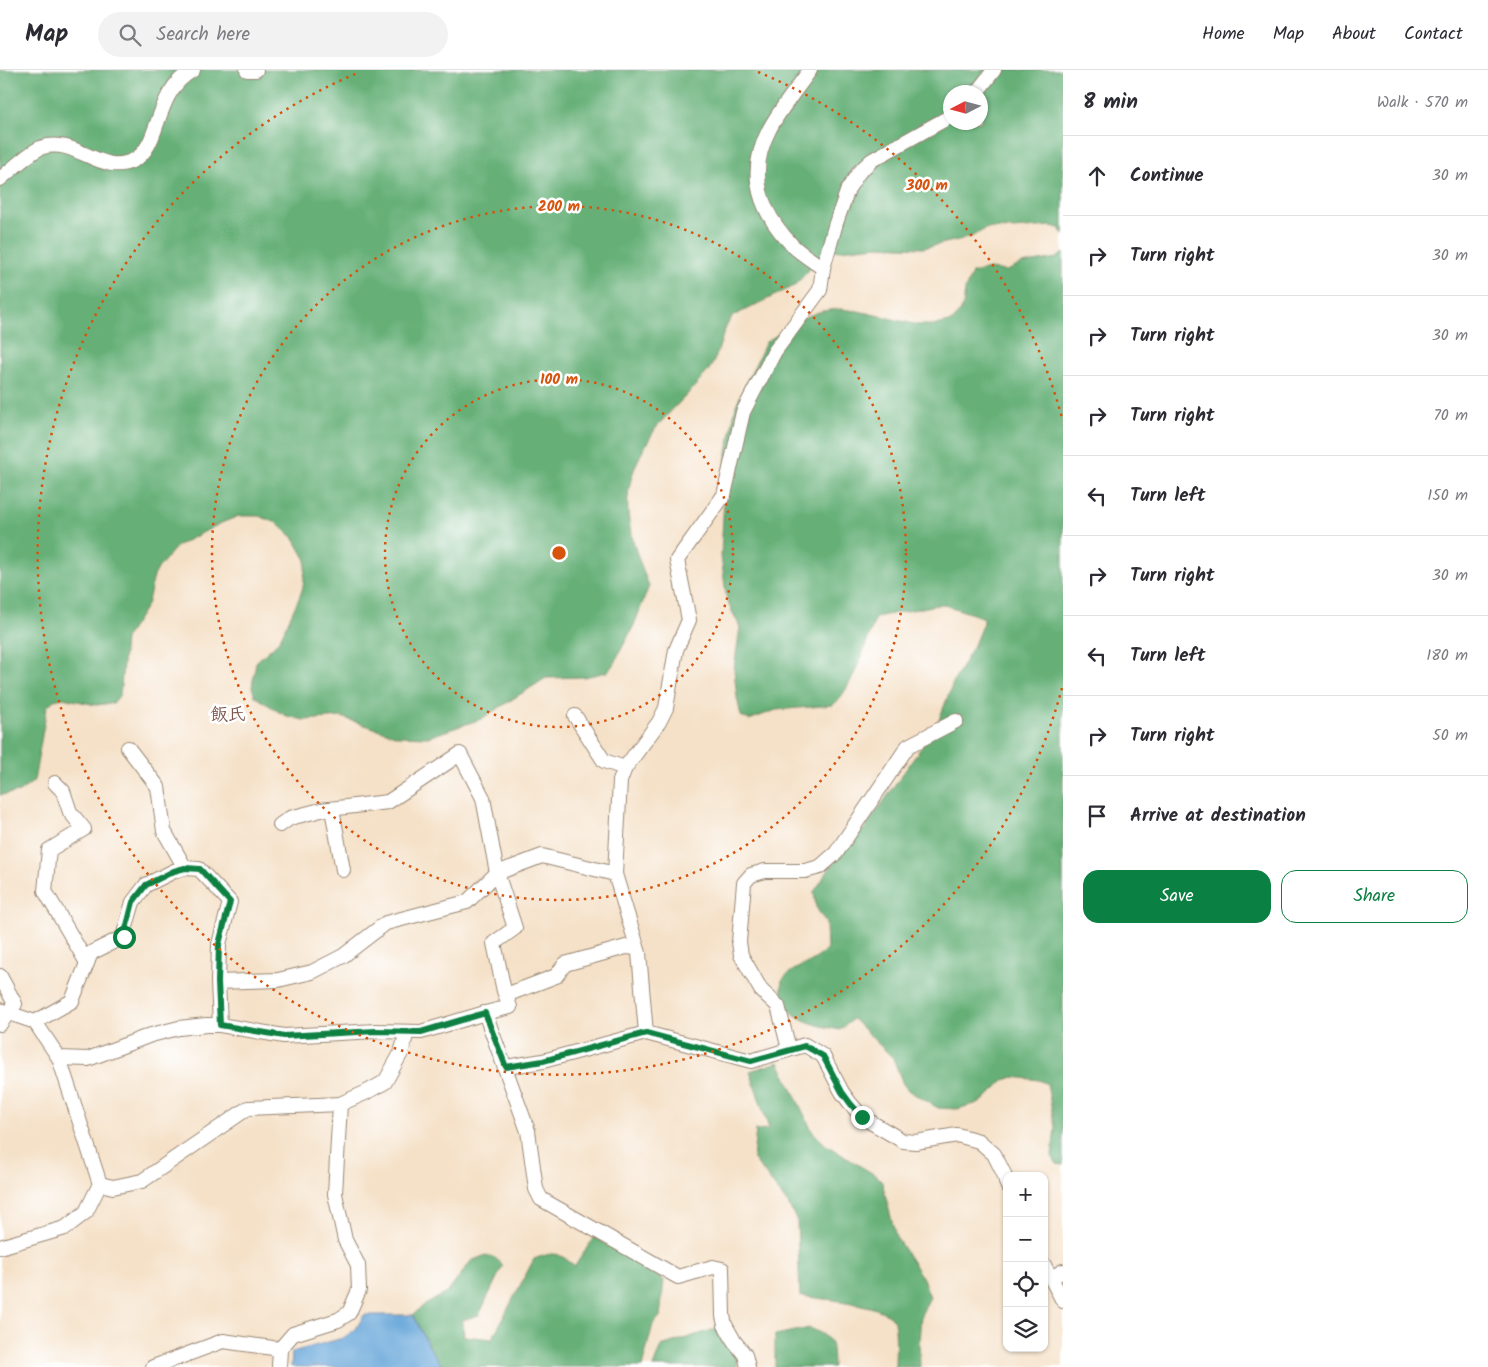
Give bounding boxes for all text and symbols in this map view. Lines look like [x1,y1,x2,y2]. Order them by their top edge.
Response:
search box [98,12,448,57]
text: Map [25,15,68,54]
text: Search here [156,20,250,50]
text: Home [1202,20,1245,49]
text: Map [1273,20,1304,49]
text: About [1332,20,1376,49]
text: Contact [1404,20,1463,49]
icon: search [116,21,144,49]
north arrow [943,85,988,130]
text: 8 min [1083,86,1138,119]
text: Walk · 570 m [1377,90,1468,115]
text: Continue [1130,161,1203,191]
icon: ahead [1083,162,1111,190]
text: 30 m [1432,163,1468,188]
text: 300 m [905,174,948,198]
text: 200 m [538,195,580,219]
text: Turn right [1130,241,1215,271]
icon: right [1083,242,1111,270]
text: 30 m [1432,243,1468,268]
text: Turn right [1130,321,1215,351]
icon: right [1083,322,1111,350]
text: 30 m [1432,323,1468,348]
text: 100 m [540,368,578,392]
text: Turn right [1130,401,1215,431]
icon: right [1083,402,1111,430]
text: 70 m [1433,403,1468,428]
text: Turn left [1130,481,1205,511]
icon: left [1083,482,1111,510]
text: 150 m [1427,483,1468,508]
centre of rings [550,544,568,562]
text: Turn right [1130,561,1215,591]
icon: right [1083,562,1111,590]
text: 30 m [1432,563,1468,588]
text: Turn left [1130,641,1205,671]
icon: left [1083,642,1111,670]
text: 180 m [1426,643,1468,668]
district label: 飯氏 [210,701,246,730]
text: Turn right [1130,721,1215,751]
icon: right [1083,722,1111,750]
text: 50 m [1432,723,1468,748]
text: Arrive at destination [1130,801,1306,831]
icon: arrive [1083,802,1111,830]
button: Save [1083,870,1271,923]
button: Share [1281,870,1468,923]
route start [113,926,136,949]
route end [851,1106,874,1129]
map controls [1003,1172,1048,1352]
button: + [1003,1172,1048,1217]
button: − [1003,1217,1048,1262]
button: locate [1003,1262,1048,1307]
button: layers [1003,1307,1048,1352]

